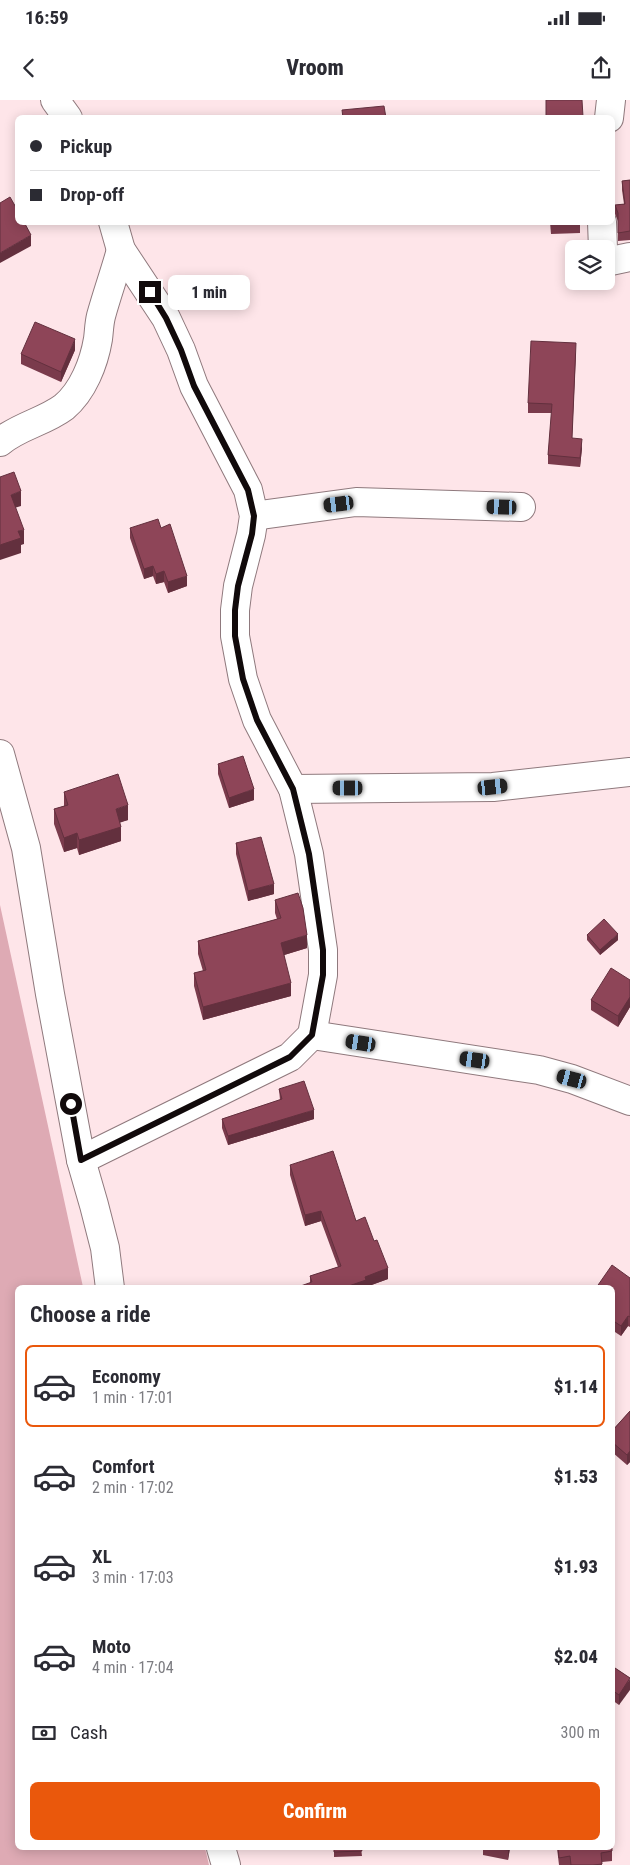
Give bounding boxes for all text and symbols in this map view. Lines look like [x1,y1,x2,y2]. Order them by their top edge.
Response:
text: 16:59 [25,6,69,29]
icon: back [15,54,43,82]
icon: share [587,54,615,82]
text: Vroom [286,55,344,80]
text: Pickup [60,135,112,158]
text: Drop-off [60,183,124,206]
map controls [565,240,615,290]
button: layers [565,240,615,290]
callout: 1 min [168,274,250,310]
route end [139,281,161,303]
text: 1 min [191,283,227,302]
car [323,495,354,513]
car [486,499,517,515]
car [477,778,508,796]
car [333,781,363,796]
car [345,1033,376,1053]
car [459,1050,490,1070]
car [555,1068,588,1090]
route start [60,1093,82,1115]
text: Choose a ride [30,1302,151,1327]
icon: car [32,1364,77,1409]
text: Economy [92,1365,161,1388]
text: $1.14 [554,1375,598,1398]
text: 1 min · 17:01 [92,1388,174,1407]
icon: car [32,1454,77,1499]
text: Comfort [92,1455,155,1478]
text: $1.53 [554,1465,598,1488]
text: 2 min · 17:02 [92,1478,174,1497]
icon: car [32,1544,77,1589]
text: XL [92,1545,112,1568]
text: $1.93 [554,1555,598,1578]
text: 3 min · 17:03 [92,1568,174,1587]
icon: car [32,1634,77,1679]
text: Moto [92,1635,131,1658]
text: $2.04 [554,1645,598,1668]
text: 4 min · 17:04 [92,1658,174,1677]
icon: cash [30,1719,58,1747]
text: Cash [70,1721,108,1744]
text: 300 m [561,1723,600,1742]
button: Confirm [30,1782,600,1840]

